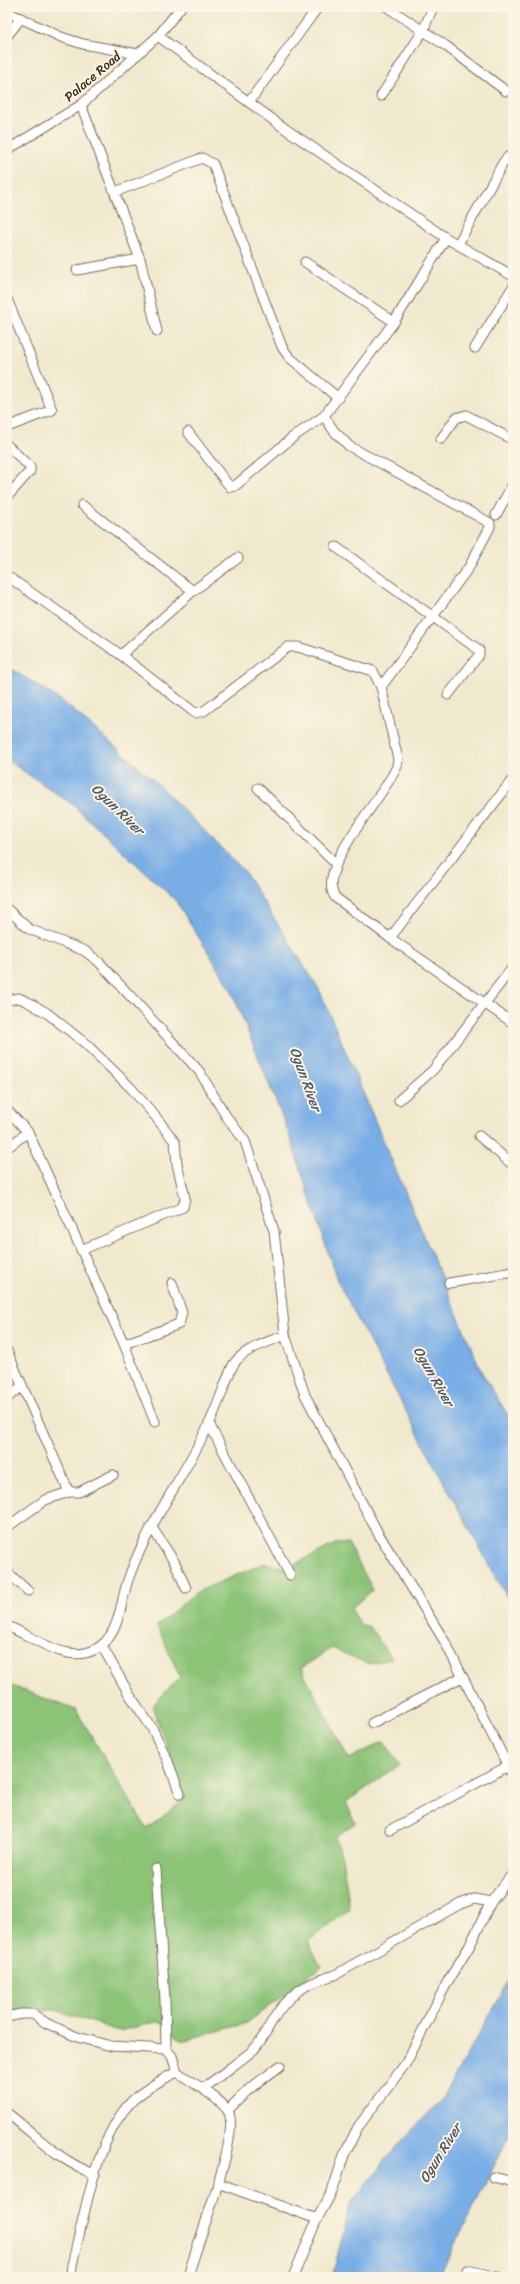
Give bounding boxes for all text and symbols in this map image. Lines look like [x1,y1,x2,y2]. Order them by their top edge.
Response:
street label: Palace Road [59,45,127,107]
water label: Ogun River [85,777,152,844]
water label: Ogun River [282,1044,330,1118]
water label: Ogun River [406,1341,463,1414]
water label: Ogun River [412,2116,470,2188]

